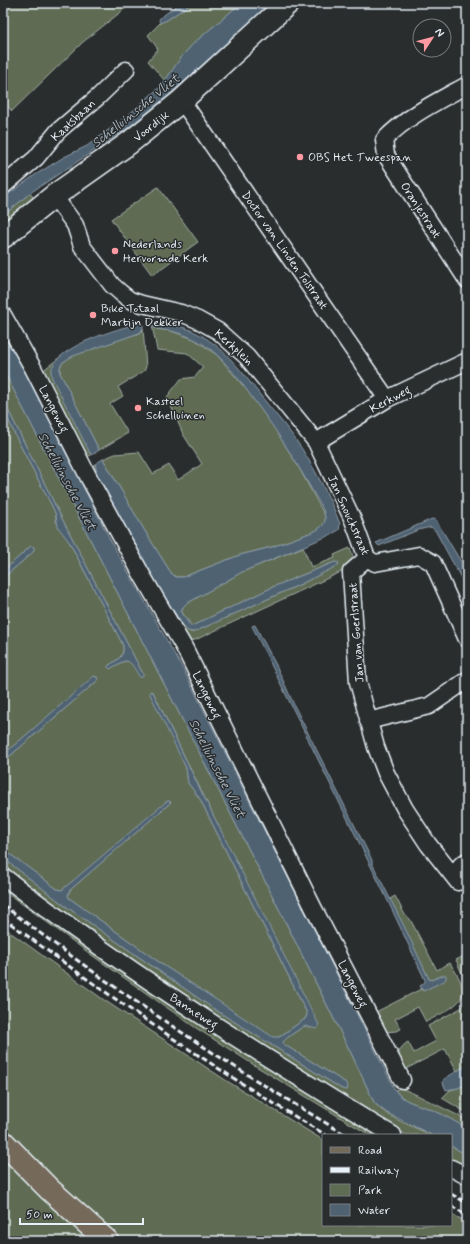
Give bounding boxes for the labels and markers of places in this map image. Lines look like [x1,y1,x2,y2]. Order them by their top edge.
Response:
place label: OBS Het Tweespan [308,150,413,166]
marker: OBS Het Tweespan [295,152,305,162]
place label: Nederlands Hervormde Kerk [123,237,208,267]
marker: Nederlands Hervormde Kerk [110,246,120,256]
place label: Bike Totaal Martijn Dekker [101,301,183,331]
marker: Bike Totaal Martijn Dekker [88,310,98,320]
place label: Kasteel Schelluinen [146,394,205,424]
marker: Kasteel Schelluinen [133,403,143,413]

